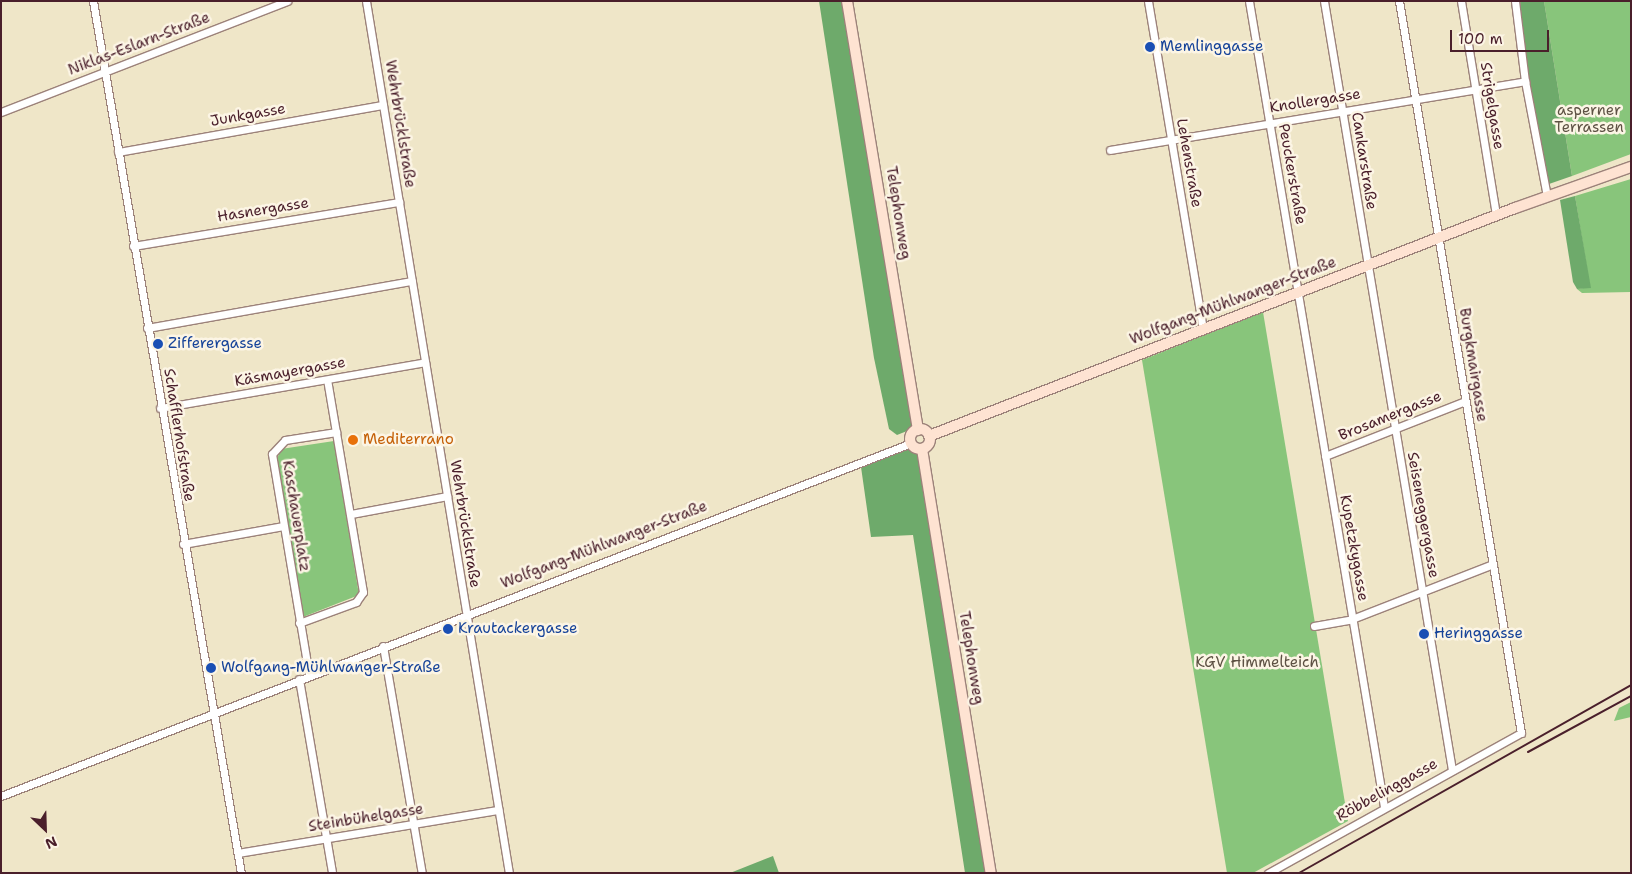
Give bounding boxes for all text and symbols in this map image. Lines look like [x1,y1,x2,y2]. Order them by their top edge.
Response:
street label: Niklas-Eslarn-Straße [66,9,212,79]
scale bar [1452,20,1551,52]
text: 100 m [1458,29,1503,49]
place label: Memlinggasse [1160,38,1263,56]
marker: Memlinggasse [1144,41,1156,53]
street label: Wehrbrücklstraße [381,59,419,189]
street label: Strigelgasse [1476,61,1508,151]
street label: Knollergasse [1268,85,1362,117]
street label: Junkgasse [209,100,287,130]
park label: asperner Terrassen [1554,101,1624,136]
street label: Cankarstraße [1347,111,1381,211]
street label: Lehenstraße [1172,117,1206,209]
street label: Peuckerstraße [1274,122,1310,226]
street label: Telephonweg [882,165,914,261]
street label: Hasnergasse [216,194,310,226]
street label: Wolfgang-Mühlwanger-Straße [1127,253,1339,349]
street label: Burgkmairgasse [1455,307,1491,423]
place label: Zifferergasse [168,335,262,353]
marker: Zifferergasse [152,338,164,350]
street label: Käsmayergasse [233,353,347,391]
street label: Schafflerhofstraße [160,367,198,503]
street label: Brosamergasse [1336,387,1444,445]
place label: Mediterrano [363,431,454,449]
marker: Mediterrano [347,434,359,446]
street label: Seiseneggergasse [1403,451,1443,579]
street label: Kaschauerplatz [278,459,314,573]
street label: Wehrbrücklstraße [446,459,484,589]
street label: Kupetzkygasse [1336,494,1372,602]
street label: Wolfgang-Mühlwanger-Straße [498,497,710,593]
street label: Telephonweg [955,610,987,706]
place label: Krautackergasse [458,620,578,638]
marker: Krautackergasse [442,623,454,635]
place label: Heringgasse [1434,625,1523,643]
marker: Heringgasse [1418,628,1430,640]
park label: KGV Himmelteich [1195,654,1319,672]
place label: Wolfgang-Mühlwanger-Straße [221,659,441,677]
marker: Wolfgang-Mühlwanger-Straße [205,662,217,674]
street label: Röbbelinggasse [1333,755,1441,825]
street label: Steinbühelgasse [307,800,425,836]
north arrow [20,804,70,854]
text: N [42,832,60,853]

